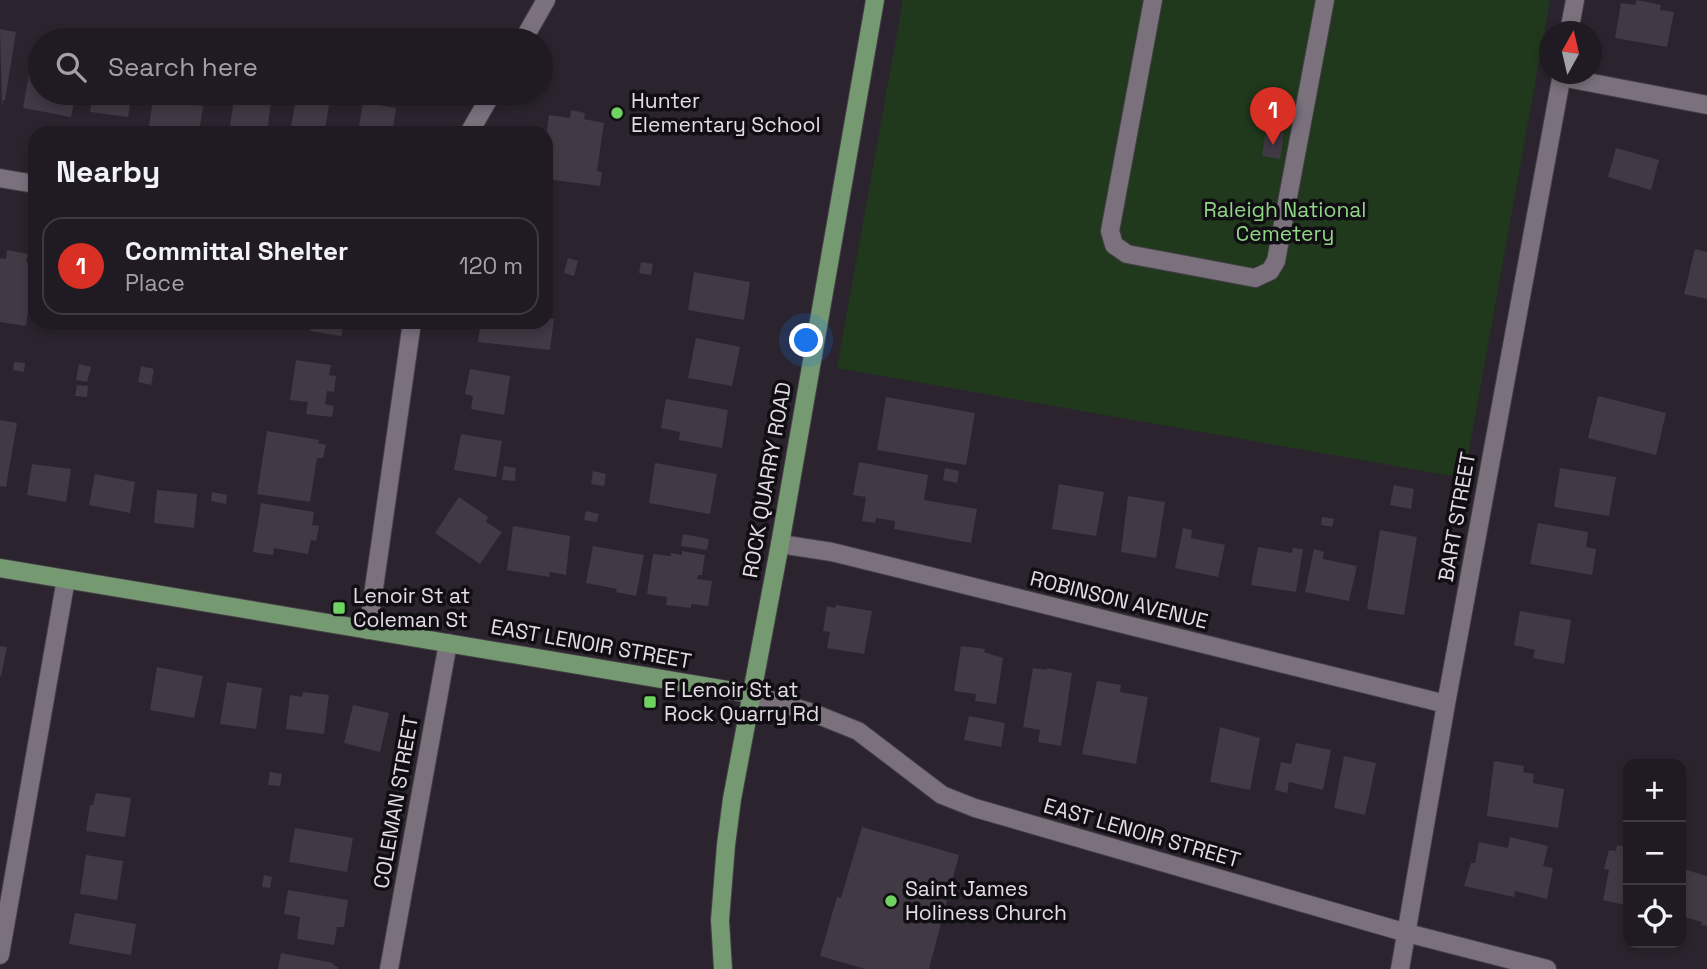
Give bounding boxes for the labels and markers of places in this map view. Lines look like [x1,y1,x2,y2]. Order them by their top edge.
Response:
place label: Hunter Elementary School [631,87,821,138]
pin: 1 [1250,87,1296,145]
marker: Hunter Elementary School [609,105,625,121]
place label: Lenoir St at Coleman St [353,582,470,633]
marker: Lenoir St at Coleman St [331,600,347,616]
place label: E Lenoir St at Rock Quarry Rd [664,676,819,727]
marker: E Lenoir St at Rock Quarry Rd [642,694,658,710]
place label: Saint James Holiness Church [905,875,1067,926]
marker: Saint James Holiness Church [883,893,899,909]

